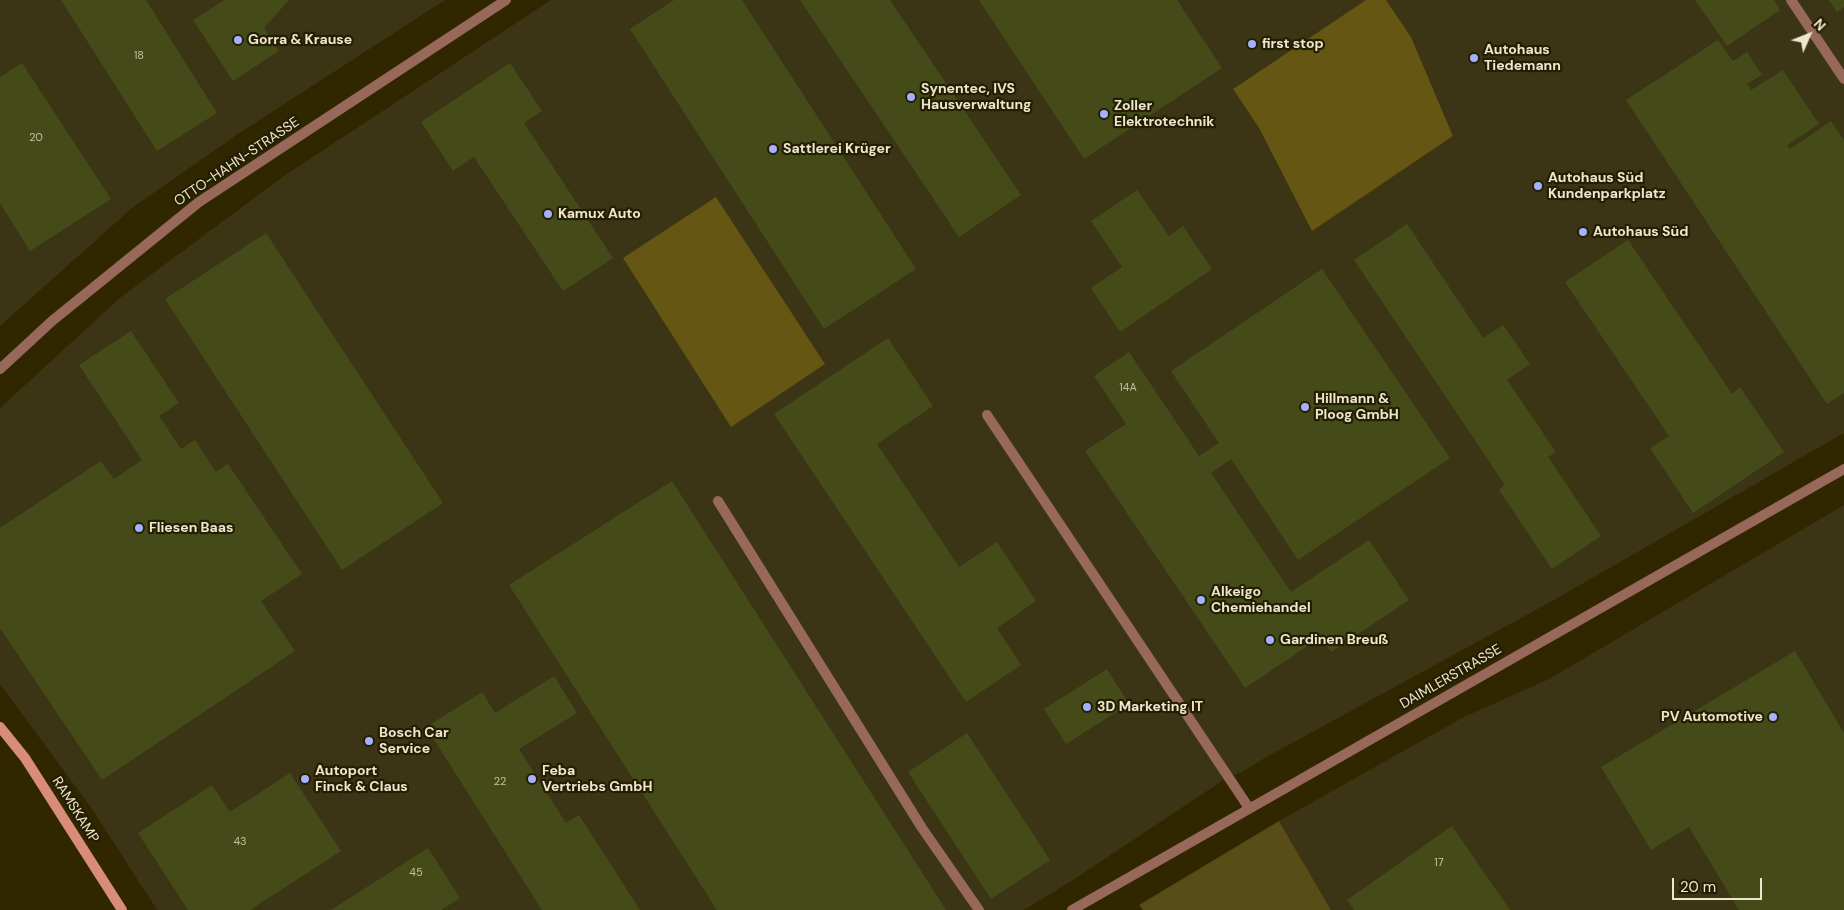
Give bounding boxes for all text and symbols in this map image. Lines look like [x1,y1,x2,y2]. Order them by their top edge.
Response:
north arrow [1784,10,1834,60]
text: N [1810,15,1830,35]
place label: Gorra & Krause [248,32,352,48]
marker: Gorra & Krause [232,34,244,46]
place label: first stop [1262,36,1324,52]
marker: first stop [1246,38,1258,50]
place label: Autohaus Tiedemann [1484,42,1561,74]
house number: 18 [134,49,144,63]
marker: Autohaus Tiedemann [1468,52,1480,64]
place label: Synentec, IVS Hausverwaltung [921,81,1031,114]
marker: Synentec, IVS Hausverwaltung [905,91,917,103]
place label: Zoller Elektrotechnik [1114,98,1214,130]
marker: Zoller Elektrotechnik [1098,108,1110,120]
street label: OTTO-HAHN-STRASSE [171,114,303,210]
house number: 20 [29,131,43,145]
place label: Sattlerei Krüger [783,141,891,157]
marker: Sattlerei Krüger [767,143,779,155]
place label: Autohaus Süd Kundenparkplatz [1548,170,1666,202]
marker: Autohaus Süd Kundenparkplatz [1532,180,1544,192]
place label: Kamux Auto [558,206,641,222]
marker: Kamux Auto [542,208,554,220]
place label: Autohaus Süd [1593,224,1688,240]
marker: Autohaus Süd [1577,226,1589,238]
house number: 14A [1119,381,1137,395]
place label: Hillmann & Ploog GmbH [1315,391,1399,424]
marker: Hillmann & Ploog GmbH [1299,401,1311,413]
place label: Fliesen Baas [149,520,233,536]
marker: Fliesen Baas [133,522,145,534]
place label: Alkeigo Chemiehandel [1211,584,1311,616]
marker: Alkeigo Chemiehandel [1195,594,1207,606]
place label: Gardinen Breuß [1280,632,1388,648]
marker: Gardinen Breuß [1264,634,1276,646]
street label: DAIMLERSTRASSE [1397,641,1505,713]
place label: 3D Marketing IT [1097,699,1203,715]
marker: 3D Marketing IT [1081,701,1093,713]
place label: PV Automotive [1661,709,1763,725]
marker: PV Automotive [1767,711,1779,723]
place label: Bosch Car Service [379,725,449,758]
marker: Bosch Car Service [363,735,375,747]
place label: Autoport Finck & Claus [315,763,408,796]
place label: Feba Vertriebs GmbH [542,763,652,796]
marker: Autoport Finck & Claus [299,773,311,785]
marker: Feba Vertriebs GmbH [526,773,538,785]
street label: RAMSKAMP [48,774,102,846]
house number: 22 [494,775,506,789]
house number: 43 [233,835,247,849]
house number: 17 [1434,856,1444,870]
house number: 45 [409,866,423,880]
scale bar [1674,868,1764,900]
text: 20 m [1680,877,1716,897]

